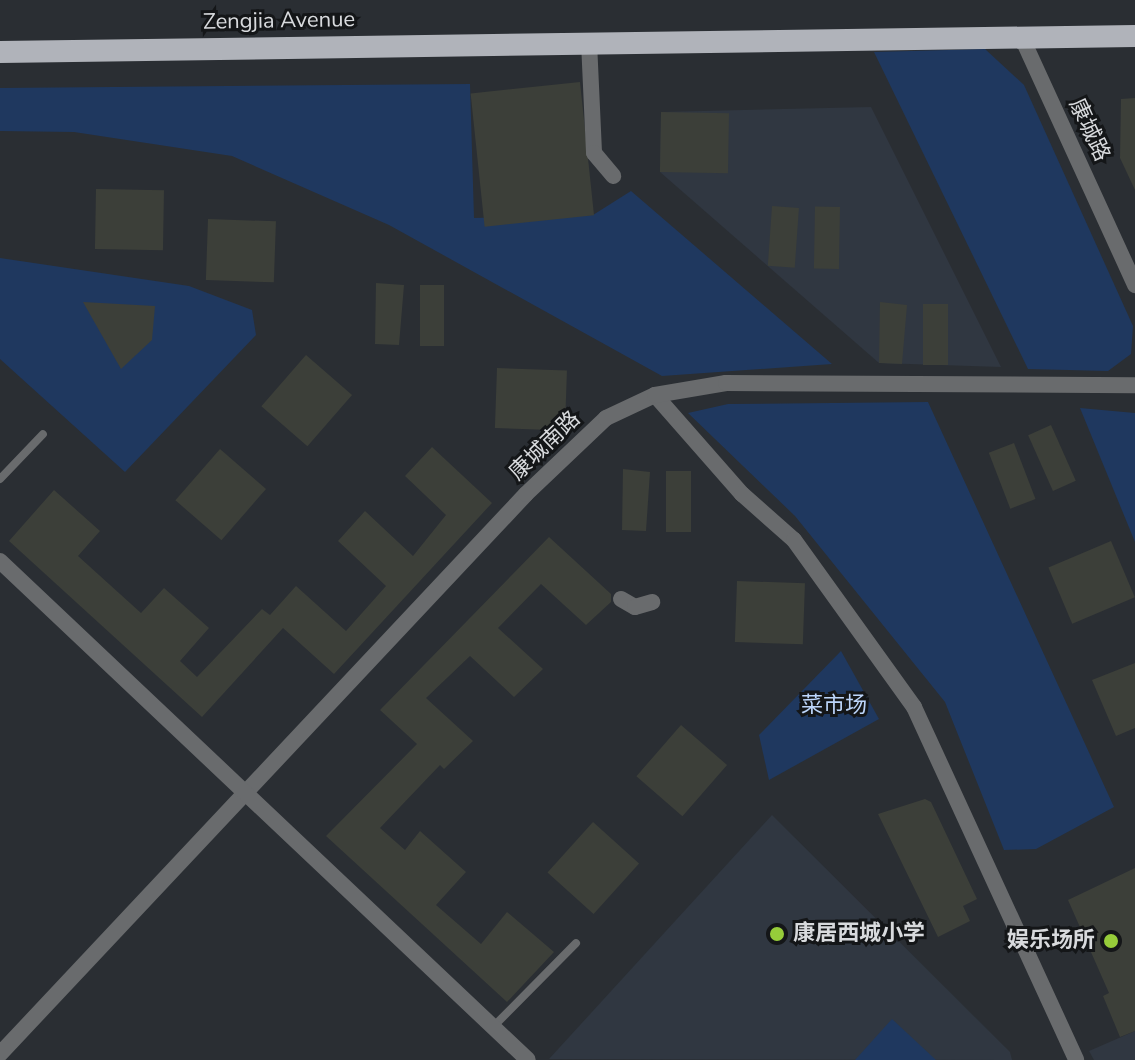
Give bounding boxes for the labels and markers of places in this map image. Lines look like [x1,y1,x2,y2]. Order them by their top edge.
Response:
place label: 康居西城小学 [793,921,925,947]
marker: 康居西城小学 [768,925,786,943]
place label: 娱乐场所 [1007,928,1095,954]
marker: 娱乐场所 [1102,932,1120,950]

